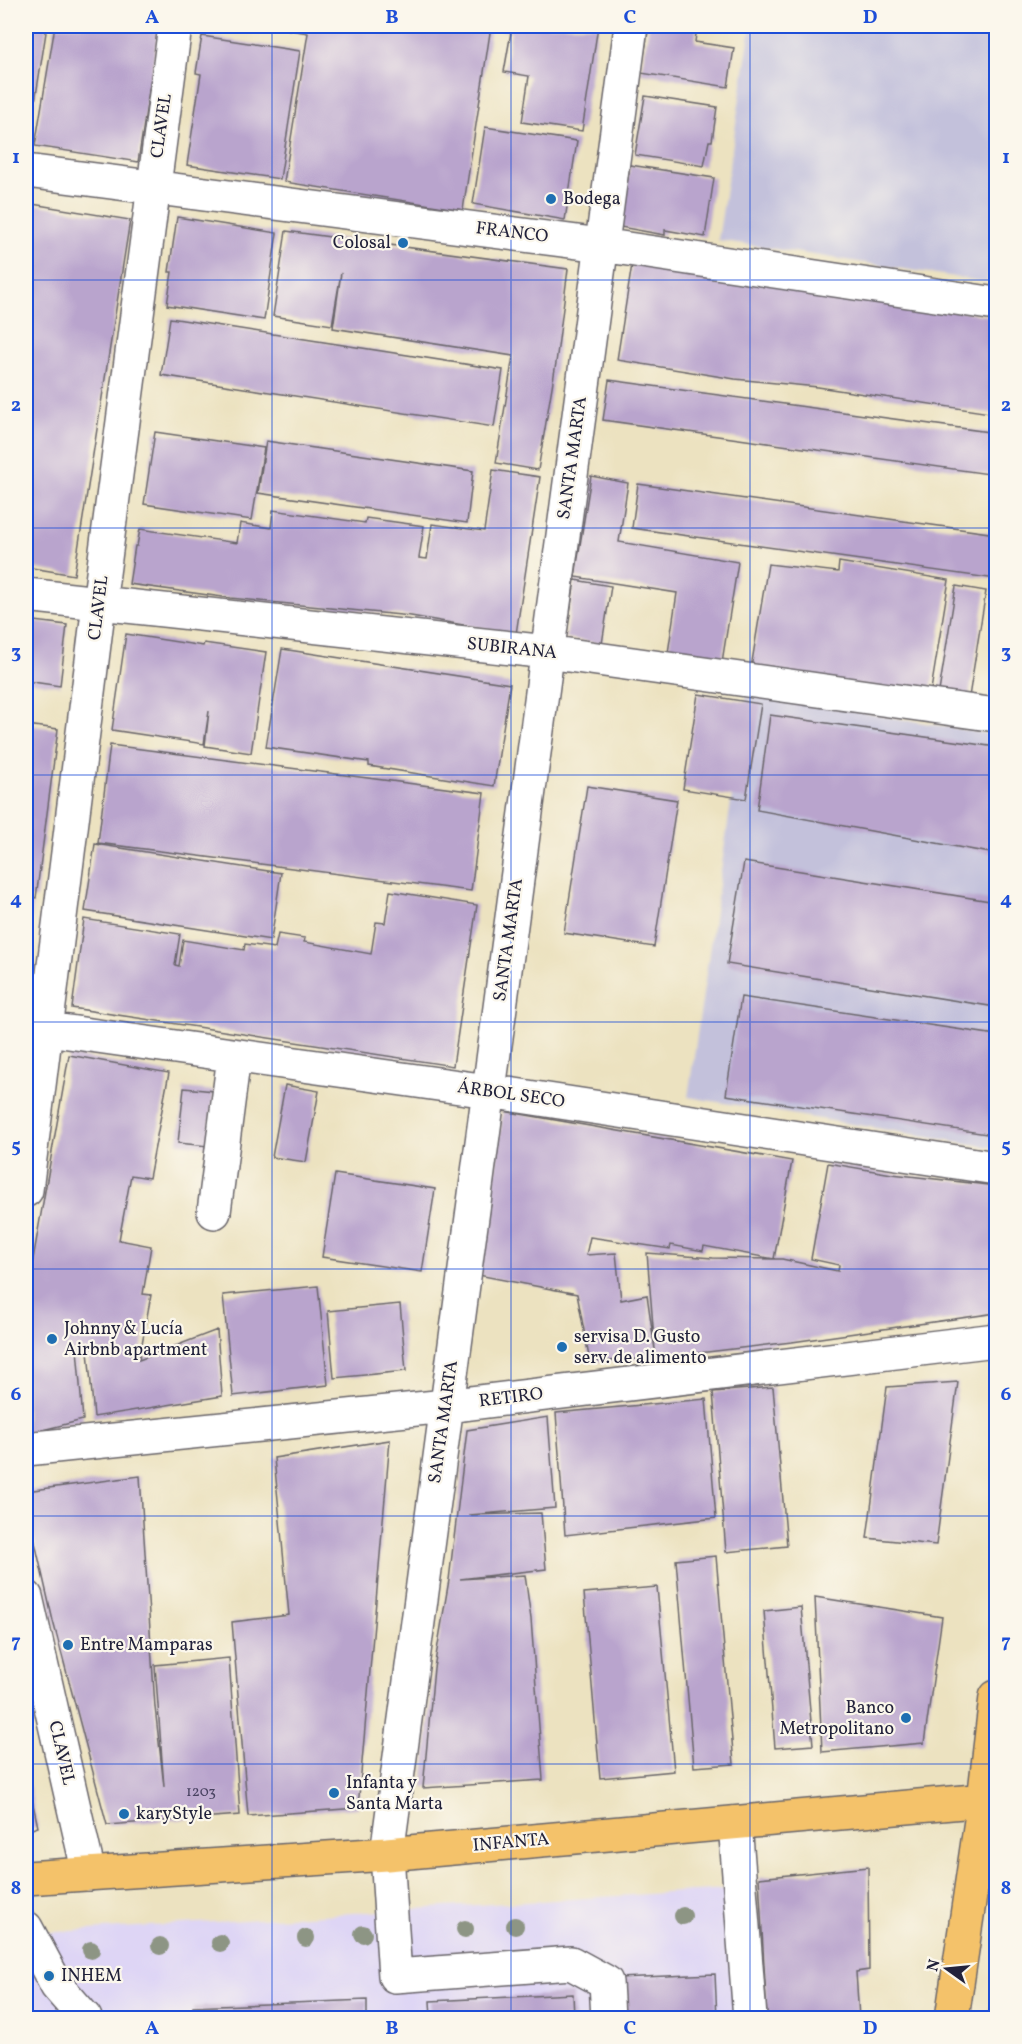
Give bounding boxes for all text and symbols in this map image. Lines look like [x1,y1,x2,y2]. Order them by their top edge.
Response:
text: A [145,4,159,32]
text: B [385,4,399,32]
text: C [624,4,637,32]
text: D [863,4,877,32]
street label: CLAVEL [145,92,179,160]
text: 1 [12,144,20,172]
text: 1 [1002,144,1010,172]
place label: Bodega [563,187,621,212]
marker: Bodega [544,192,558,206]
street label: FRANCO [474,216,550,250]
place label: Colosal [333,231,391,256]
marker: Colosal [396,236,410,250]
text: 2 [11,392,21,420]
text: 2 [1001,392,1011,420]
street label: SANTA MARTA [552,395,594,521]
street label: CLAVEL [83,574,115,642]
street label: SUBIRANA [466,632,559,666]
text: 3 [11,639,21,667]
text: 3 [1001,639,1011,667]
street label: SANTA MARTA [488,877,530,1003]
text: 4 [10,886,22,914]
text: 4 [1000,886,1012,914]
street label: ÁRBOL SECO [456,1075,566,1115]
text: 5 [11,1133,21,1161]
text: 5 [1001,1133,1011,1161]
place label: Johnny & Lucía Airbnb apartment [64,1317,207,1363]
place label: servisa D. Gusto serv. de alimento [574,1325,706,1371]
marker: Johnny & Lucía Airbnb apartment [45,1332,59,1346]
marker: servisa D. Gusto serv. de alimento [555,1340,569,1354]
street label: SANTA MARTA [423,1359,465,1485]
text: 6 [11,1381,22,1409]
text: 6 [1001,1381,1012,1409]
street label: RETIRO [477,1382,545,1414]
text: 7 [11,1628,21,1656]
text: 7 [1001,1628,1011,1656]
place label: Entre Mamparas [80,1633,213,1658]
marker: Entre Mamparas [61,1638,75,1652]
place label: Banco Metropolitano [780,1696,894,1742]
marker: Banco Metropolitano [899,1711,913,1725]
street label: CLAVEL [42,1718,80,1788]
place label: Infanta y Santa Marta [346,1771,443,1817]
house number: 1203 [186,1782,216,1803]
marker: Infanta y Santa Marta [327,1786,341,1800]
place label: karyStyle [136,1802,212,1827]
marker: karyStyle [117,1807,131,1821]
street label: INFANTA [472,1827,551,1859]
text: 8 [11,1875,21,1903]
text: 8 [1001,1875,1011,1903]
north arrow [917,1939,977,1999]
text: N [922,1957,947,1974]
place label: INHEM [61,1964,122,1989]
marker: INHEM [42,1969,56,1983]
text: A [145,2015,159,2043]
text: B [385,2015,399,2043]
text: C [624,2015,637,2043]
text: D [863,2015,877,2043]

